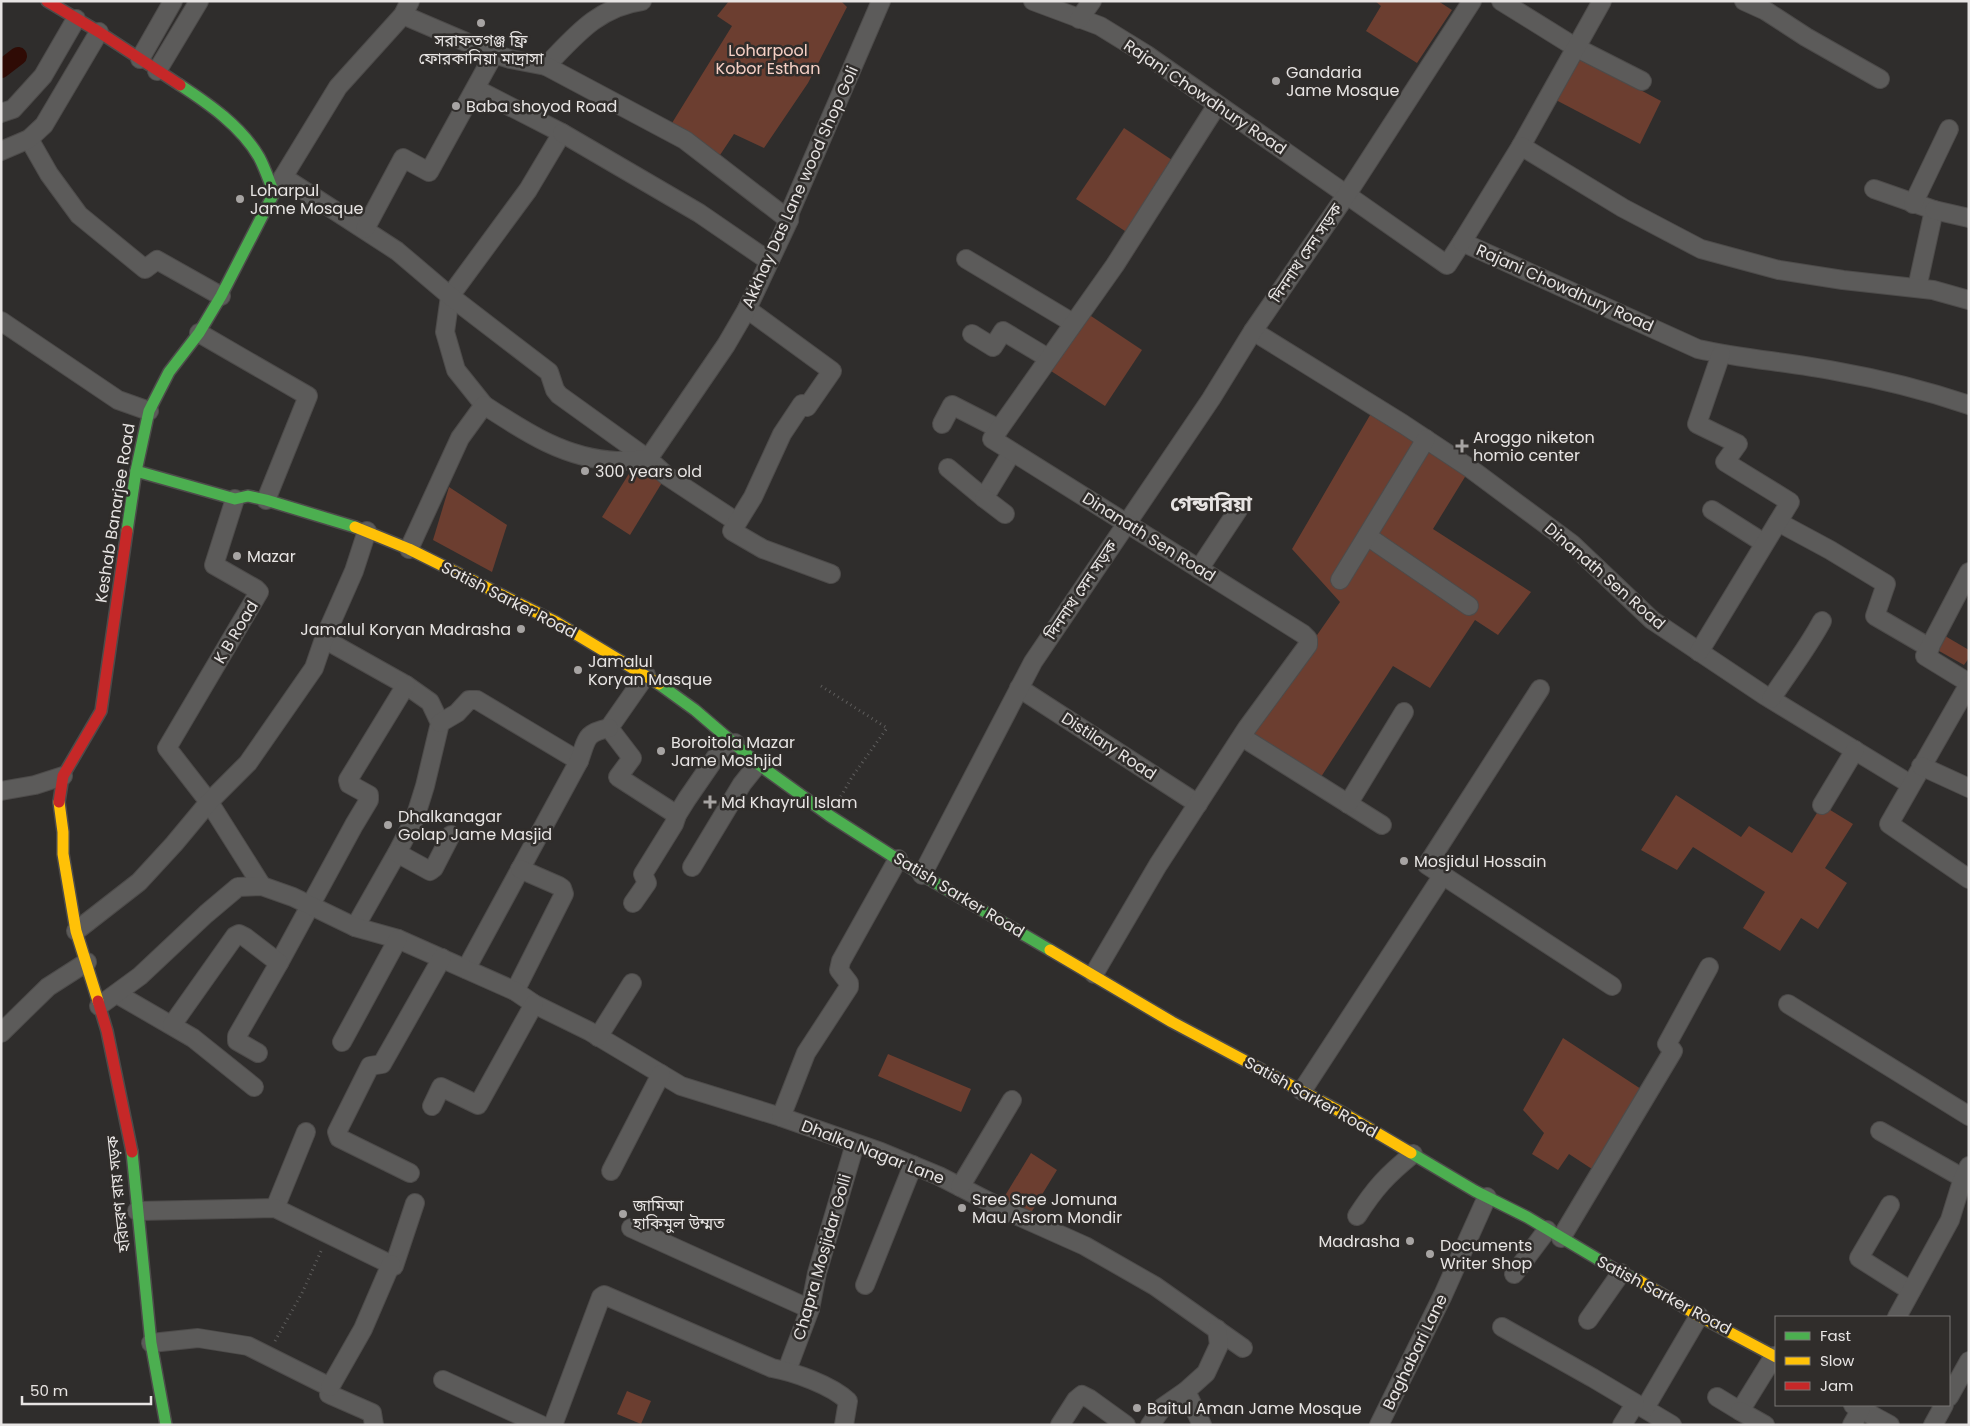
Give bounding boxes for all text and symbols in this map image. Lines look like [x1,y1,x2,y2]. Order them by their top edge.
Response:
marker: সরাফতগঞ্জ ফ্রি ফোরকানিয়া মাদ্রাসা [475,17,487,29]
place label: সরাফতগঞ্জ ফ্রি ফোরকানিয়া মাদ্রাসা [419,29,544,70]
street label: Rajani Chowdhury Road [1119,34,1291,160]
park label: Loharpool Kobor Esthan [716,39,820,80]
place label: Gandaria Jame Mosque [1286,61,1399,102]
street label: Akkhay Das Lane wood Shop Goli [736,62,864,312]
marker: Gandaria Jame Mosque [1270,75,1282,87]
place label: Baba shoyod Road [466,95,617,118]
marker: Baba shoyod Road [450,100,462,112]
place label: Loharpul Jame Mosque [250,179,363,220]
marker: Loharpul Jame Mosque [234,193,246,205]
street label: দিননাথ সেন সড়ক [1264,198,1348,308]
street label: Rajani Chowdhury Road [1473,238,1657,338]
street label: Keshab Banarjee Road [89,422,141,604]
place label: Aroggo niketon homio center [1473,426,1595,467]
marker: Aroggo niketon homio center [1455,439,1469,453]
place label: 300 years old [595,460,702,483]
marker: 300 years old [579,465,591,477]
street label: Dinanath Sen Road [1078,487,1220,587]
district label: গেন্ডারিয়া [1170,489,1253,518]
street label: Dinanath Sen Road [1540,517,1670,635]
street label: দিননাথ সেন সড়ক [1039,535,1123,645]
place label: Mazar [247,545,296,568]
marker: Mazar [231,550,243,562]
street label: Satish Sarker Road [437,556,581,644]
street label: K B Road [208,596,264,668]
place label: Jamalul Koryan Madrasha [300,618,511,641]
marker: Jamalul Koryan Madrasha [515,623,527,635]
place label: Jamalul Koryan Masque [588,650,712,691]
marker: Jamalul Koryan Masque [572,664,584,676]
street label: Distilary Road [1057,707,1161,785]
place label: Boroitola Mazar Jame Moshjid [671,731,795,772]
marker: Boroitola Mazar Jame Moshjid [655,745,667,757]
place label: Md Khayrul Islam [721,791,857,814]
marker: Md Khayrul Islam [703,795,717,809]
place label: Dhalkanagar Golap Jame Masjid [398,805,552,846]
marker: Dhalkanagar Golap Jame Masjid [382,819,394,831]
street label: Satish Sarker Road [889,847,1029,943]
place label: Mosjidul Hossain [1414,850,1547,873]
marker: Mosjidul Hossain [1398,855,1410,867]
street label: Satish Sarker Road [1240,1051,1382,1143]
street label: Dhalka Nagar Lane [798,1114,948,1190]
street label: হরিচরণ রায় সড়ক [100,1134,136,1254]
street label: Chapra Mosjidar Golli [787,1171,857,1343]
place label: Sree Sree Jomuna Mau Asrom Mondir [972,1188,1122,1229]
place label: জামিআ হাকিমুল উম্মত [632,1194,725,1235]
marker: Sree Sree Jomuna Mau Asrom Mondir [956,1202,968,1214]
marker: জামিআ হাকিমুল উম্মত [617,1208,629,1220]
place label: Madrasha [1318,1230,1400,1253]
place label: Documents Writer Shop [1440,1234,1532,1275]
marker: Madrasha [1404,1235,1416,1247]
marker: Documents Writer Shop [1424,1248,1436,1260]
street label: Satish Sarker Road [1593,1250,1735,1340]
street label: Baghabari Lane [1377,1290,1453,1414]
legend [1775,1316,1950,1406]
text: Fast [1820,1325,1851,1346]
text: Slow [1820,1350,1855,1371]
scale bar [22,1374,151,1406]
text: Jam [1820,1375,1854,1396]
text: 50 m [30,1380,68,1401]
place label: Baitul Aman Jame Mosque [1147,1397,1362,1420]
marker: Baitul Aman Jame Mosque [1131,1402,1143,1414]

